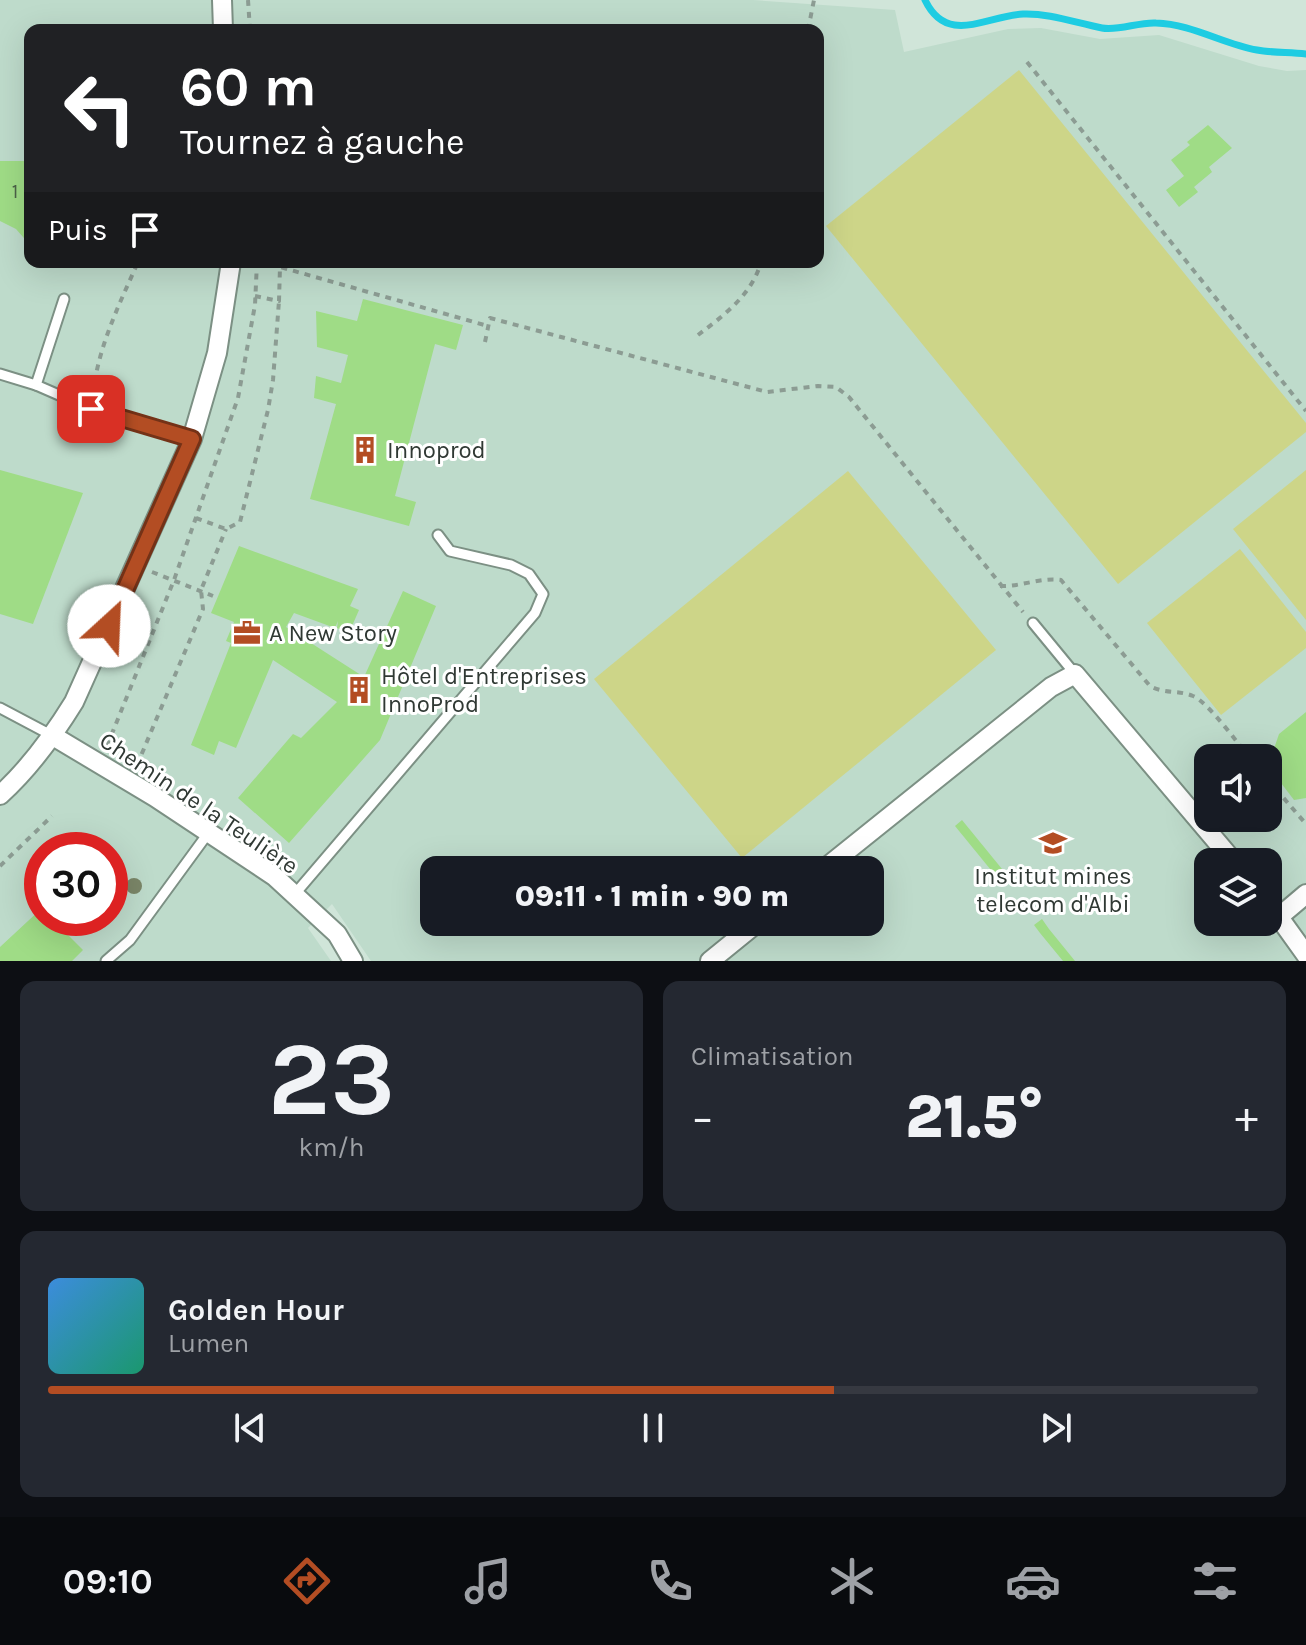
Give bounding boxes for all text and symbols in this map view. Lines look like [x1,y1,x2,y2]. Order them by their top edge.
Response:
text: 60 m [180,54,317,119]
icon: left [48,56,152,160]
text: Tournez à gauche [180,121,465,163]
house number: 1 [12,180,18,203]
icon: arrive [123,208,167,252]
text: Puis [48,212,107,248]
pin [57,375,125,443]
icon: arrive [69,387,113,431]
building icon: Innoprod [350,435,380,465]
place label: Innoprod [387,436,486,464]
position arrow [67,584,151,668]
office icon: A New Story [232,618,262,648]
place label: A New Story [269,619,397,647]
place label: Hôtel d'Entreprises InnoProd [381,662,587,718]
building icon: Hôtel d'Entreprises InnoProd [344,675,374,705]
street label: Chemin de la Teulière [94,726,304,880]
map controls [1194,744,1282,936]
button: sound [1194,744,1282,832]
school or university icon: Institut mines telecom d'Albi [1038,828,1068,858]
speed limit sign: 30 [24,832,128,936]
button: layers [1194,848,1282,936]
place label: Institut mines telecom d'Albi [974,862,1132,918]
text: 09:11 · 1 min · 90 m [515,878,789,914]
text: 23 [268,1019,395,1140]
text: Climatisation [691,1041,854,1072]
text: 21.5° [905,1082,1044,1152]
text: − [691,1092,714,1143]
text: + [1235,1092,1258,1143]
text: km/h [299,1132,364,1163]
text: Golden Hour [168,1292,344,1328]
text: Lumen [168,1328,249,1359]
icon: previous [228,1406,272,1450]
icon: pause [631,1406,675,1450]
icon: next [1034,1406,1078,1450]
icon: directions [279,1553,335,1609]
icon: music [460,1553,516,1609]
icon: phone [642,1553,698,1609]
icon: climate [824,1553,880,1609]
icon: car [1005,1553,1061,1609]
icon: filters [1187,1553,1243,1609]
text: 09:10 [63,1560,153,1602]

